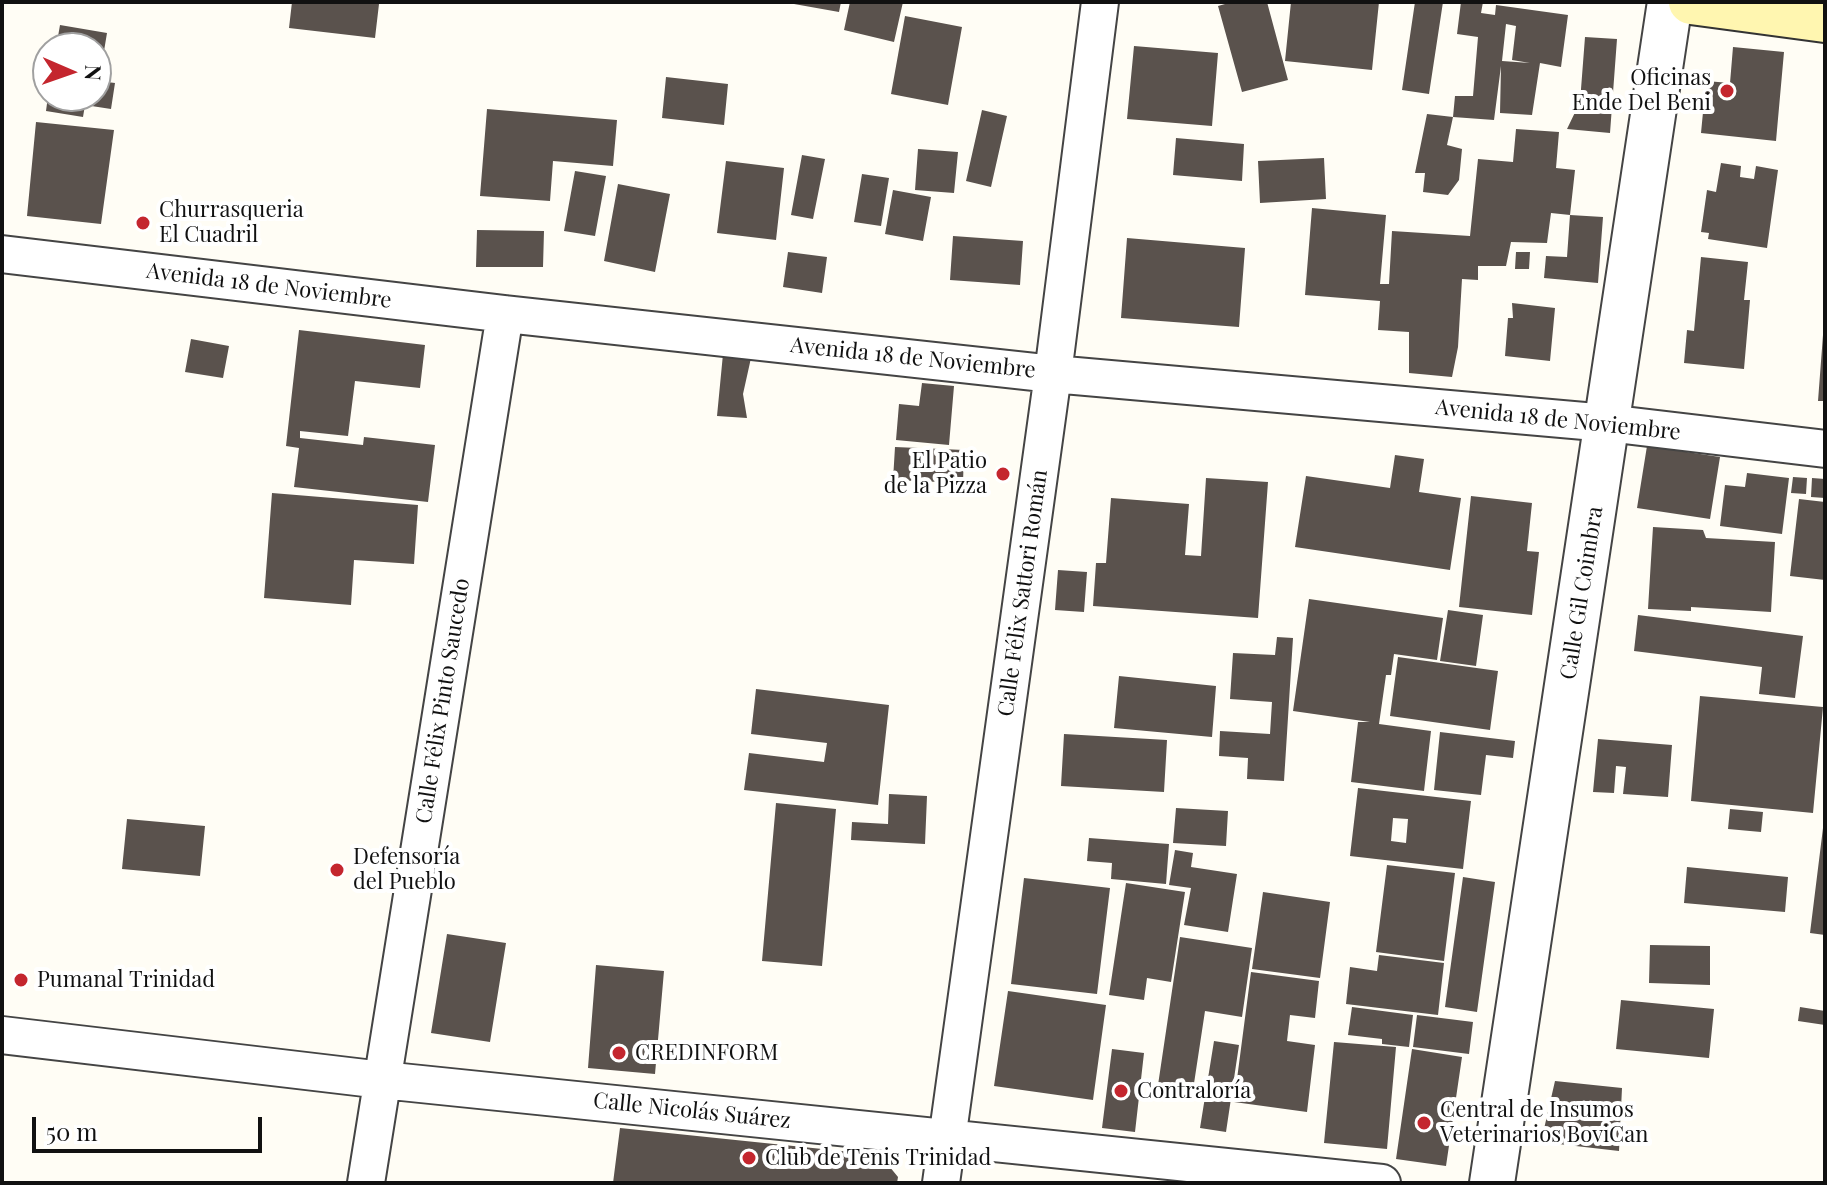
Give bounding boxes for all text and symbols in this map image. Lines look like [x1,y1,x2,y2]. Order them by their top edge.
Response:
north arrow [32,32,112,112]
text: N [79,64,109,81]
place label: Oficinas Ende Del Beni [1572,65,1711,116]
marker: Oficinas Ende Del Beni [1718,82,1736,100]
place label: Churrasqueria El Cuadril [159,197,304,248]
marker: Churrasqueria El Cuadril [134,214,152,232]
street label: Avenida 18 de Noviembre [145,258,393,314]
street label: Avenida 18 de Noviembre [789,332,1037,384]
street label: Avenida 18 de Noviembre [1434,394,1682,446]
place label: El Patio de la Pizza [884,448,987,500]
marker: El Patio de la Pizza [994,465,1012,483]
street label: Calle Félix Sattori Román [993,468,1053,718]
street label: Calle Gil Coimbra [1555,504,1609,682]
street label: Calle Félix Pinto Saucedo [411,577,475,825]
place label: Defensoría del Pueblo [353,844,460,896]
marker: Defensoría del Pueblo [328,861,346,879]
place label: Pumanal Trinidad [37,967,215,993]
marker: Pumanal Trinidad [12,971,30,989]
place label: CREDINFORM [635,1040,778,1066]
marker: CREDINFORM [610,1044,628,1062]
place label: Contraloría [1137,1078,1251,1104]
marker: Contraloría [1112,1082,1130,1100]
street label: Calle Nicolás Suárez [592,1088,792,1134]
place label: Central de Insumos Veterinarios BoviCan [1440,1097,1648,1148]
scale bar [36,1101,266,1151]
marker: Central de Insumos Veterinarios BoviCan [1415,1114,1433,1132]
text: 50 m [46,1115,98,1147]
place label: Club de Tenis Trinidad [765,1145,991,1171]
marker: Club de Tenis Trinidad [740,1149,758,1167]

